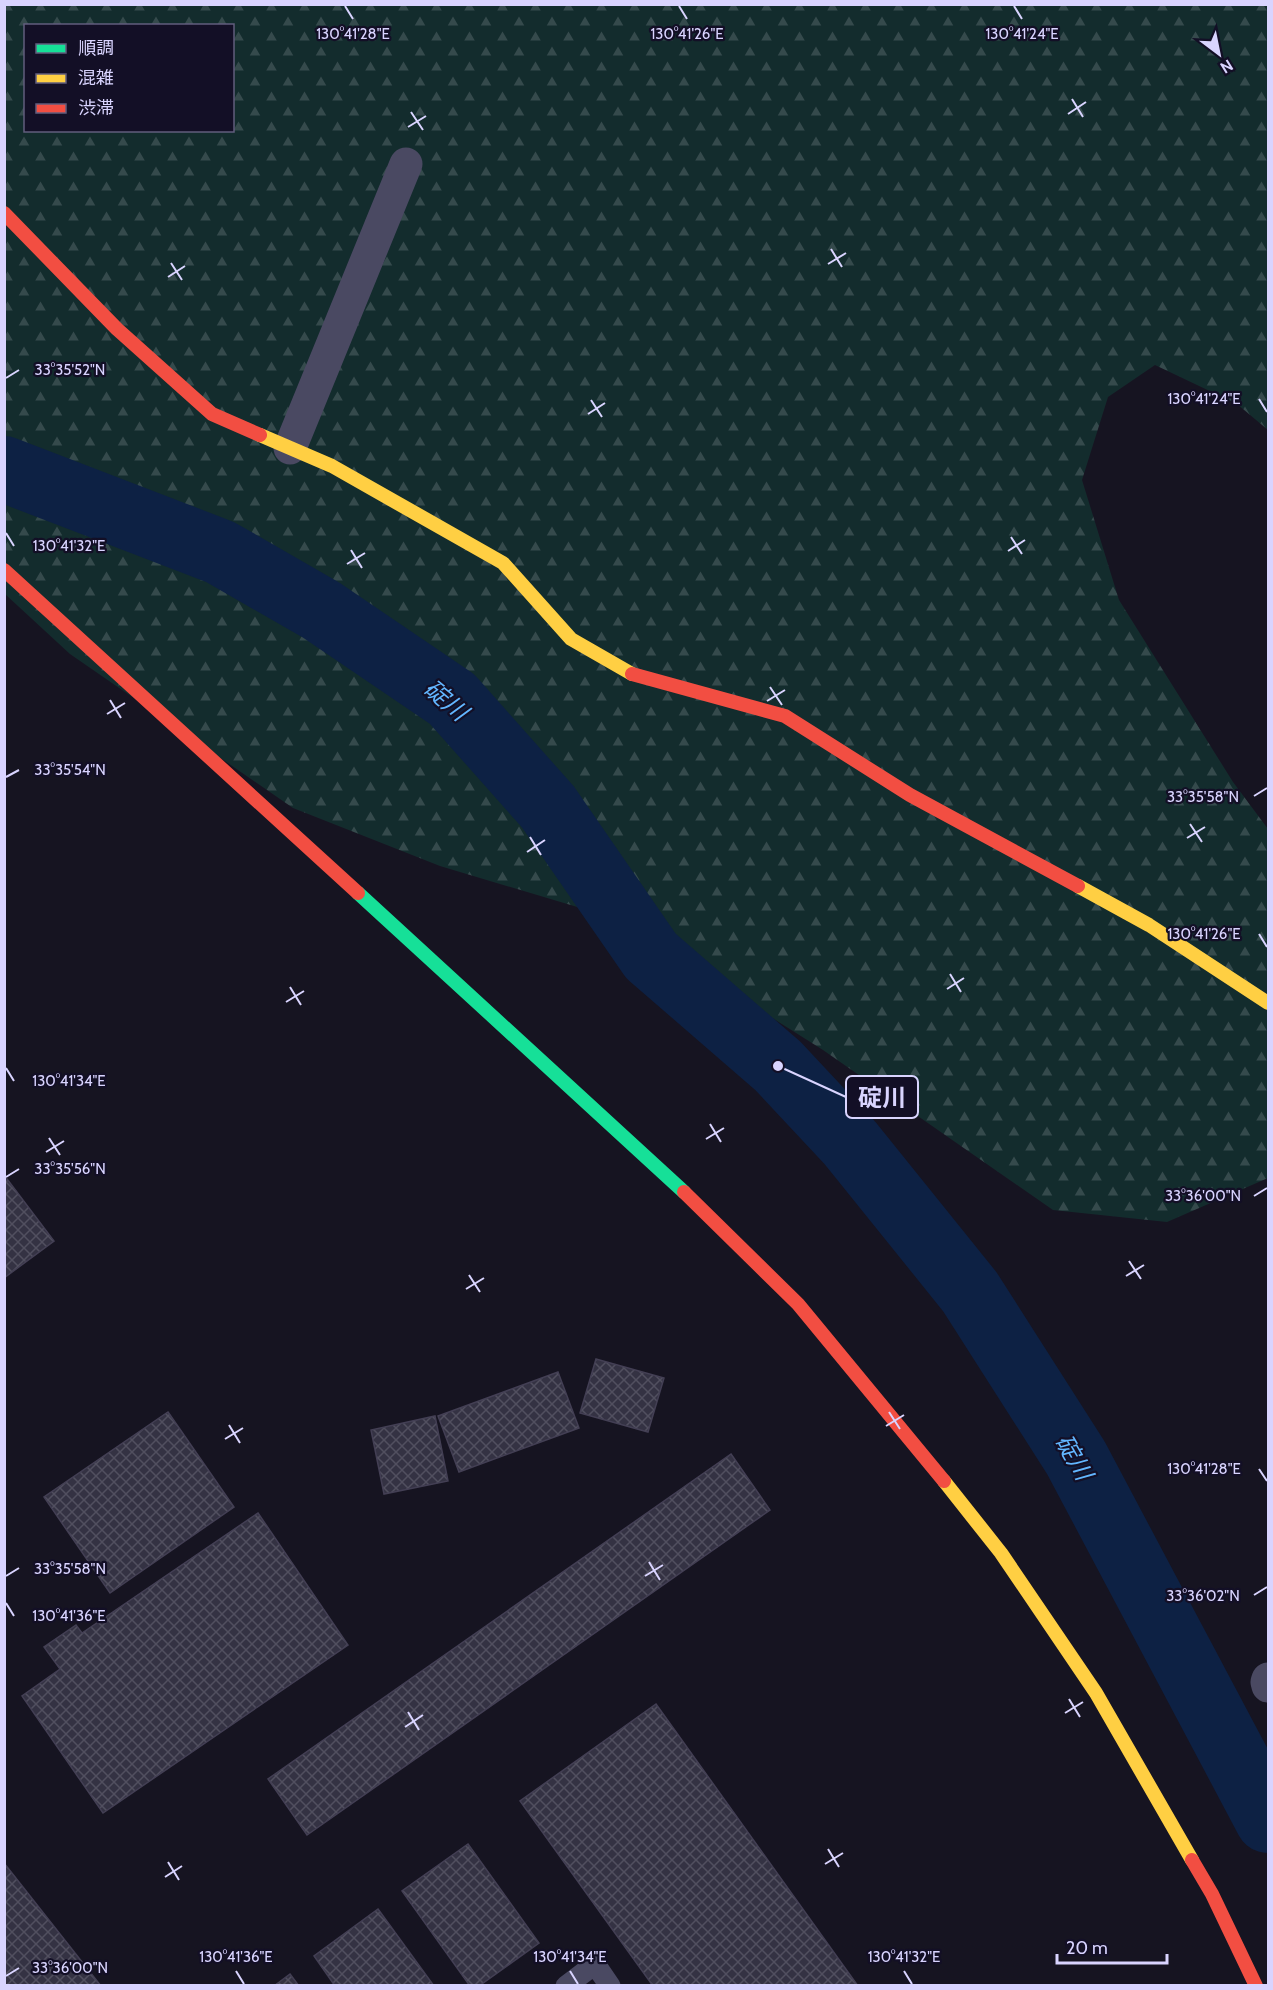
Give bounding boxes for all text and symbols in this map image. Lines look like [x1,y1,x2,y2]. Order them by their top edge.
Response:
legend [24,24,234,132]
north arrow [1189,24,1249,84]
text: 130°41'28"E [316,25,390,43]
text: 130°41'26"E [650,25,724,43]
text: 130°41'24"E [985,25,1059,43]
text: 順調 [78,37,114,59]
text: N [1217,55,1237,77]
text: 混雑 [78,67,114,89]
text: 渋滞 [78,97,114,119]
text: 33°35'52"N [35,361,105,379]
text: 130°41'24"E [1167,390,1241,408]
text: 130°41'32"E [33,537,105,555]
water label: 碇川 [418,673,476,728]
text: 33°35'54"N [34,761,106,779]
text: 33°35'58"N [1167,788,1239,806]
text: 130°41'26"E [1167,925,1241,943]
text: 130°41'34"E [32,1072,106,1090]
callout: 碇川 [846,1076,918,1118]
text: 碇川 [858,1083,906,1112]
text: 33°35'56"N [34,1160,106,1178]
text: 33°36'00"N [1165,1187,1241,1205]
water label: 碇川 [1049,1429,1100,1488]
text: 130°41'28"E [1167,1460,1241,1478]
text: 33°35'58"N [34,1560,106,1578]
text: 33°36'02"N [1166,1587,1240,1605]
text: 130°41'36"E [32,1607,106,1625]
scale bar [1057,1927,1166,1965]
text: 20 m [1066,1937,1108,1959]
text: 130°41'36"E [199,1948,273,1966]
text: 130°41'34"E [533,1948,607,1966]
text: 130°41'32"E [868,1948,940,1966]
text: 33°36'00"N [32,1959,108,1977]

